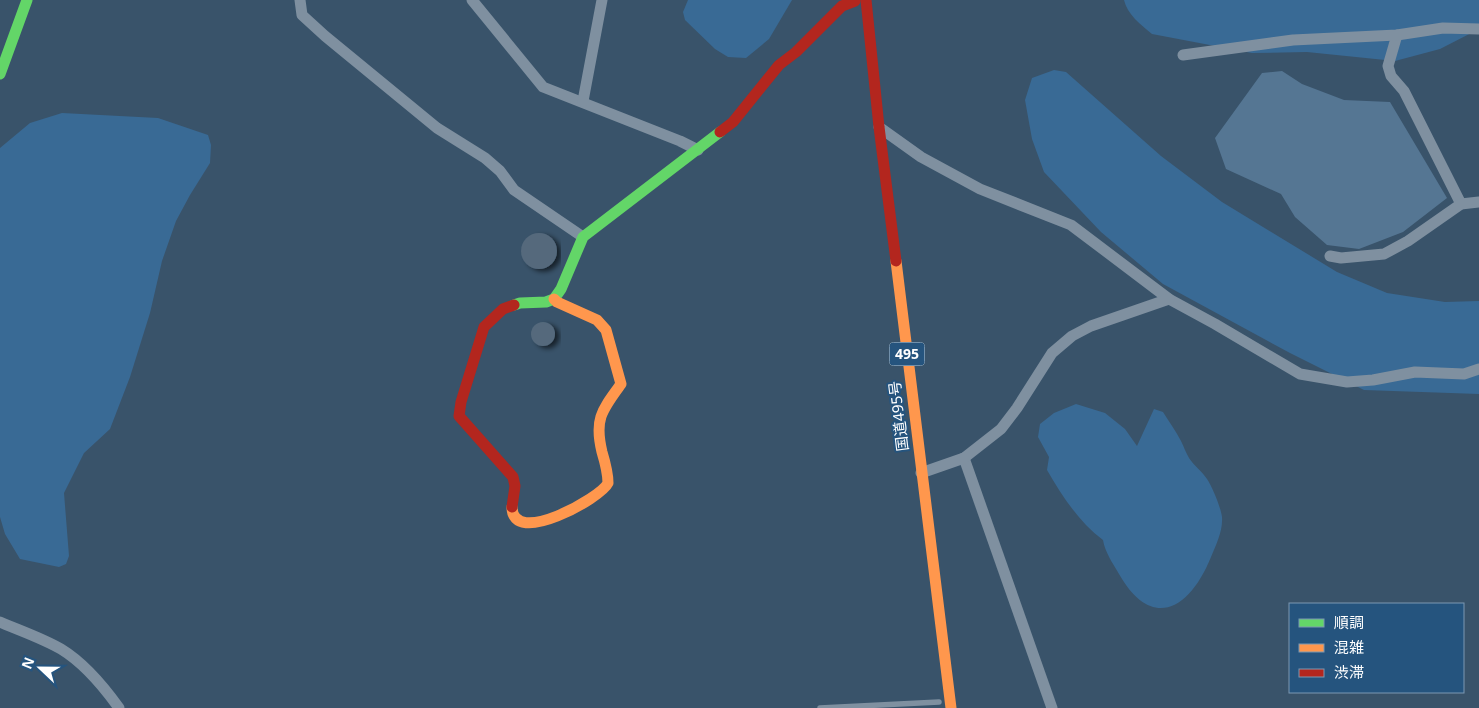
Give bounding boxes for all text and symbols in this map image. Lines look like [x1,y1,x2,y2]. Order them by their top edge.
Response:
road number: 495 [890,342,924,366]
street label: 国道495号 [884,380,912,452]
legend [1289,603,1464,693]
text: 順調 [1334,612,1364,632]
text: 混雑 [1334,637,1364,657]
north arrow [15,643,65,693]
text: N [17,654,38,672]
text: 渋滞 [1334,662,1364,682]

